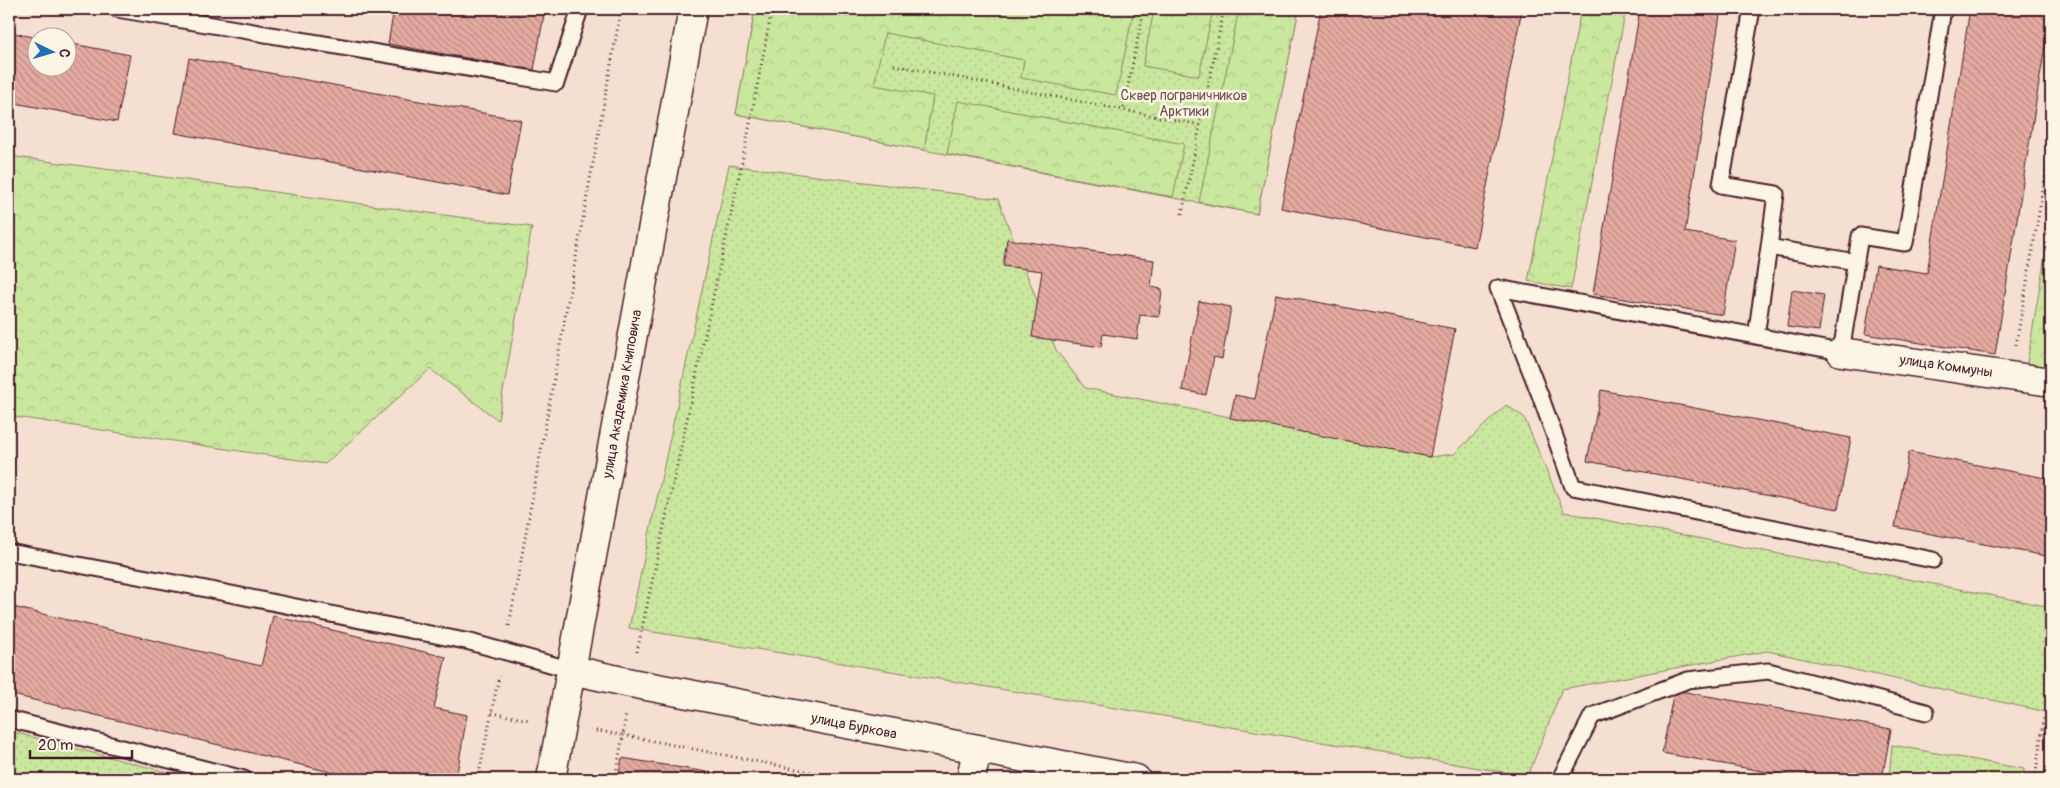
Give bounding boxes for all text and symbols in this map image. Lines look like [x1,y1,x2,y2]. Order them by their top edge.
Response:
north arrow [28,28,78,78]
text: С [56,48,73,58]
park label: Сквер пограничников Арктики [1121,87,1248,120]
street label: улица Академика Книповича [599,308,645,481]
street label: улица Коммуны [1897,351,1994,381]
street label: улица Буркова [809,709,898,743]
scale bar [30,728,132,760]
text: 20 m [38,736,73,755]

